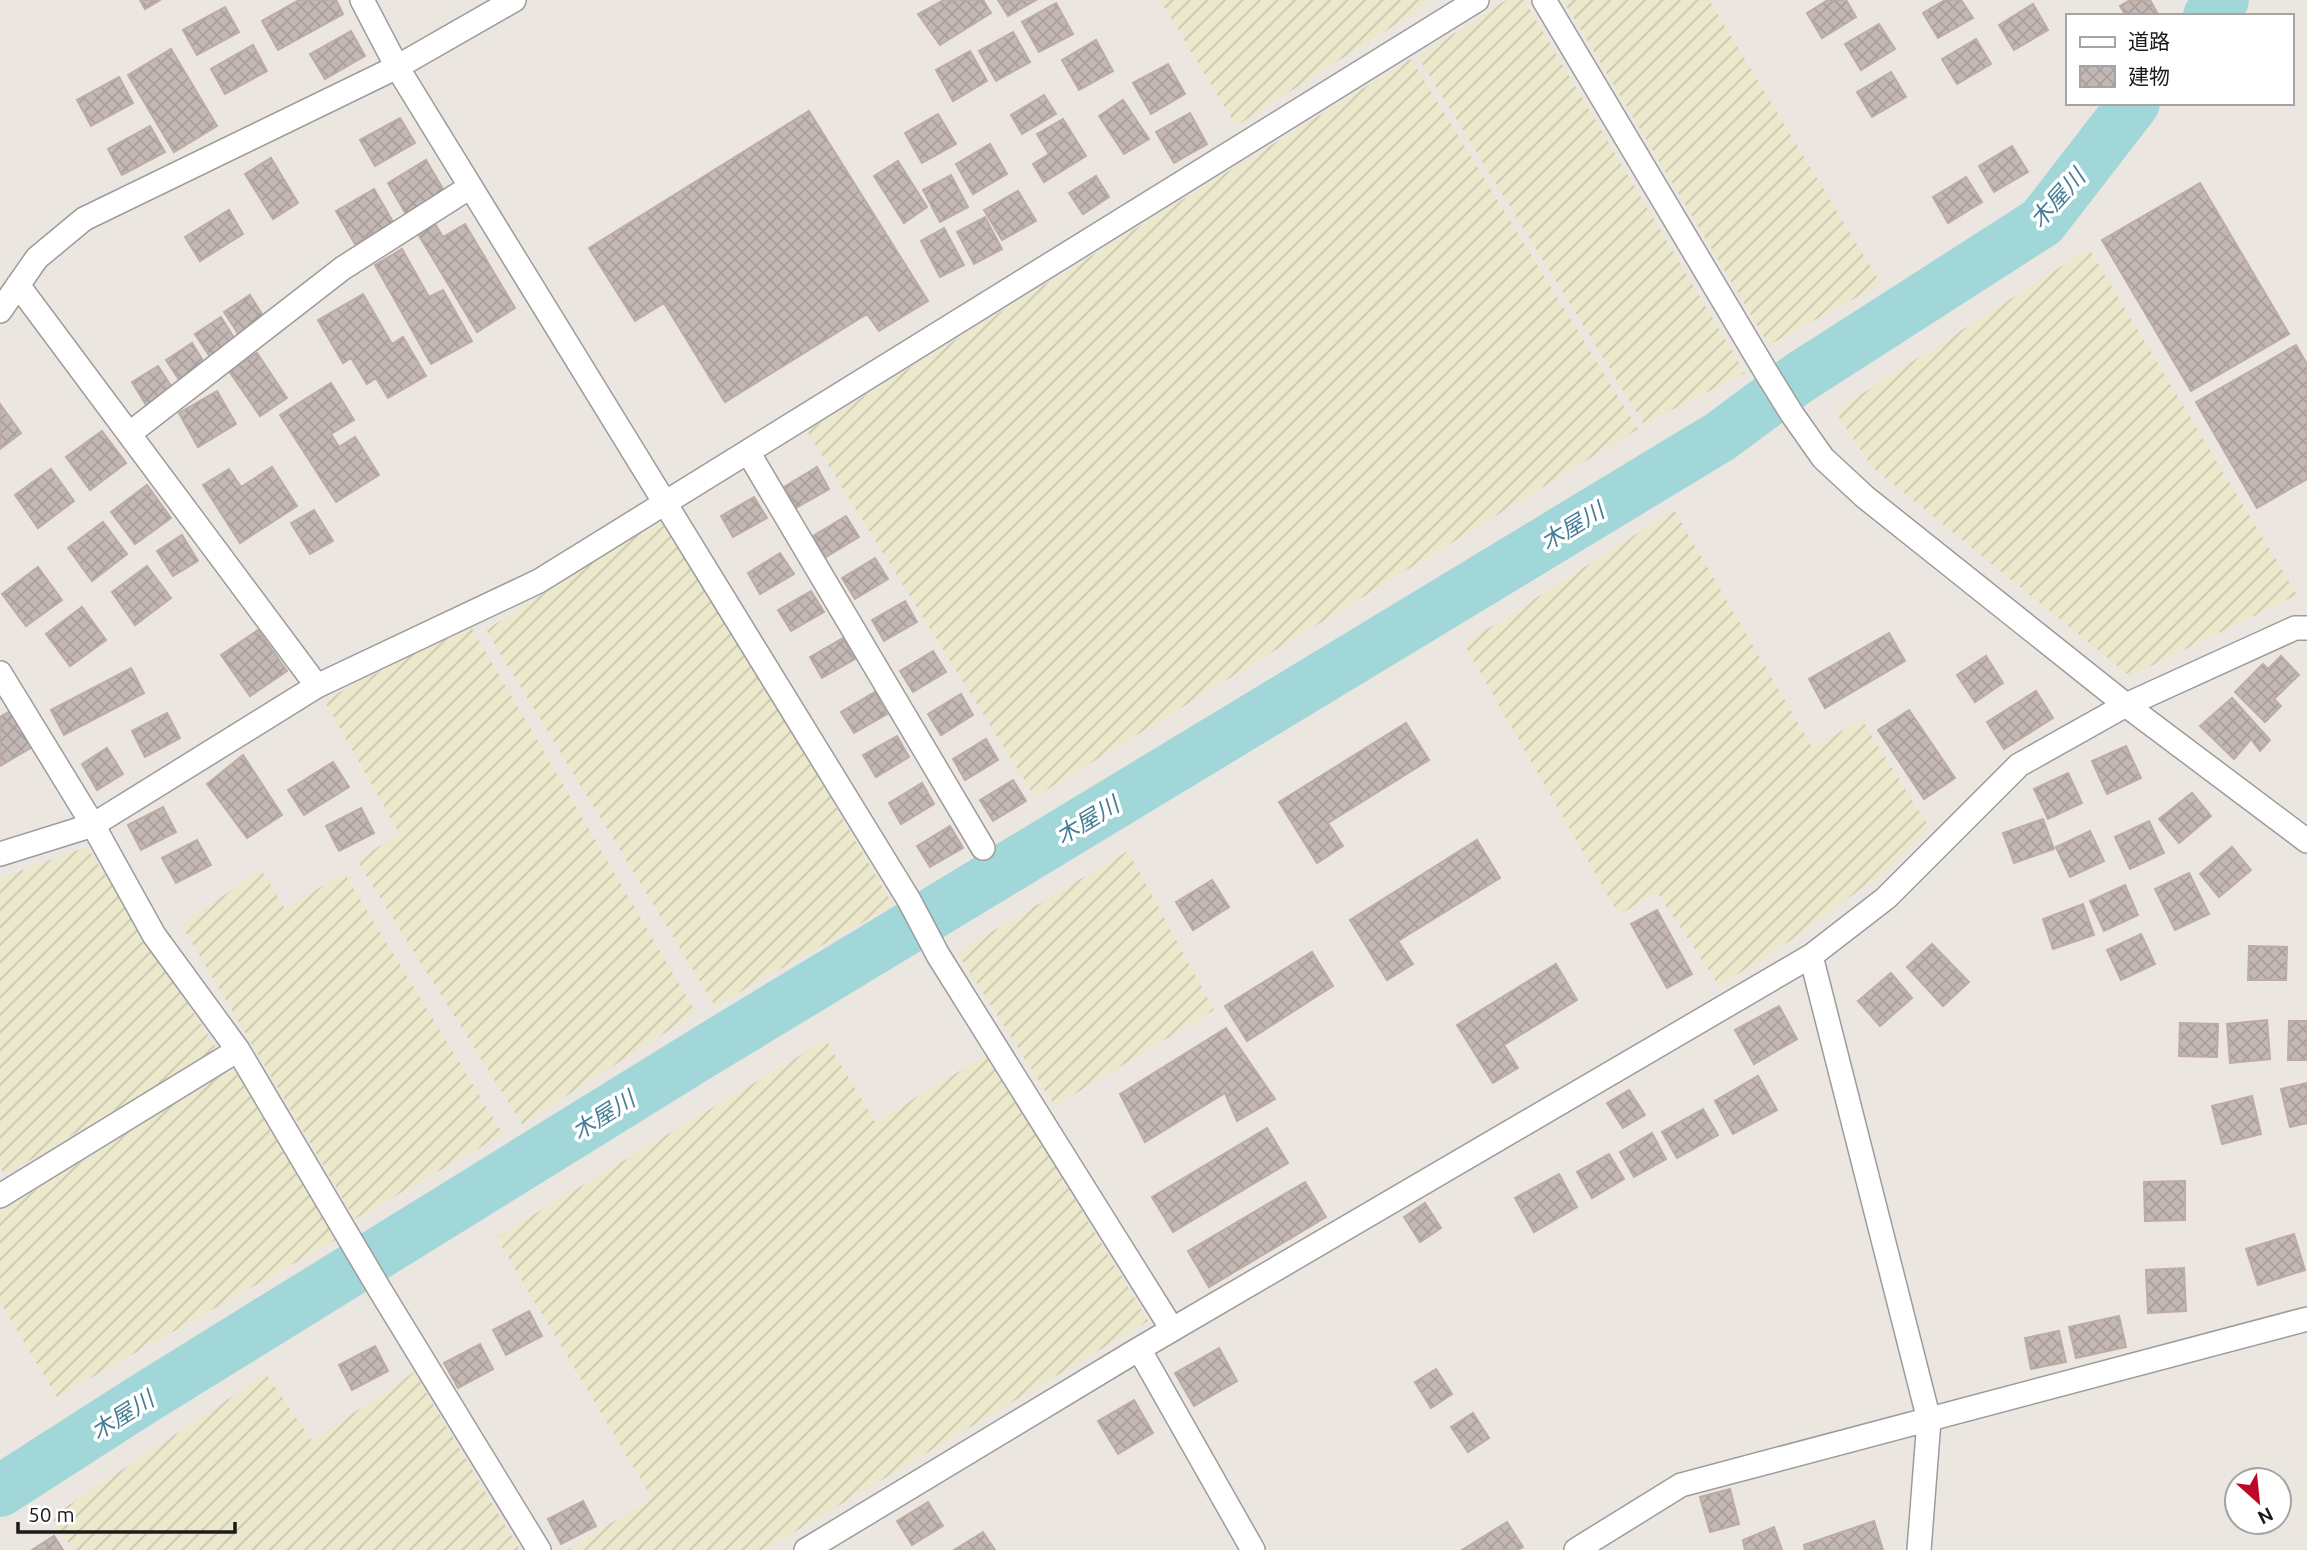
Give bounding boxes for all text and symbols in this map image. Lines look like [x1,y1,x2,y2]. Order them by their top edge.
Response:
legend [2066,14,2293,105]
text: 道路 [2128,29,2170,53]
text: 建物 [2128,64,2170,88]
water label: 木屋川 [2025,162,2091,232]
water label: 木屋川 [1536,496,1611,554]
water label: 木屋川 [1051,790,1126,848]
water label: 木屋川 [567,1085,641,1144]
water label: 木屋川 [86,1385,160,1444]
north arrow [2223,1466,2293,1536]
scale bar [18,1490,234,1534]
text: 50 m [28,1502,75,1526]
text: N [2254,1503,2277,1529]

